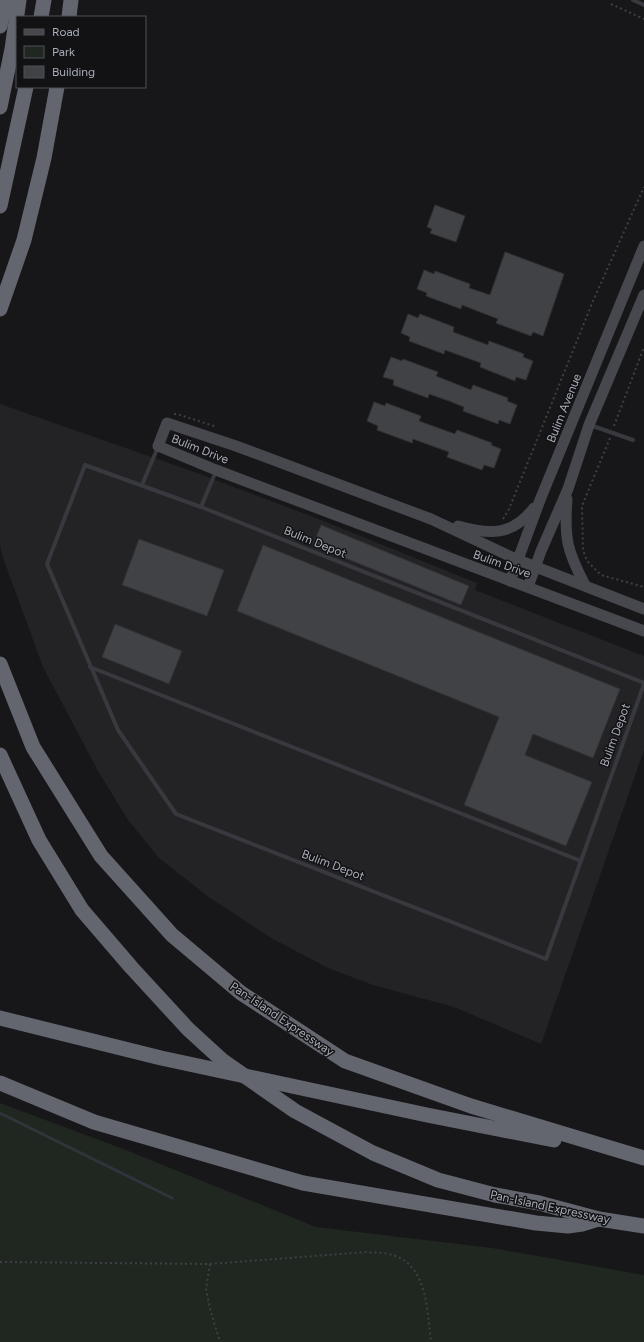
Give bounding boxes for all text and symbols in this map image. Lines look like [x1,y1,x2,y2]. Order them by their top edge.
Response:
legend [16,16,146,88]
text: Road [52,25,80,39]
text: Park [52,45,75,59]
text: Building [52,65,95,79]
street label: Bulim Avenue [544,371,584,445]
street label: Bulim Drive [169,431,231,467]
street label: Bulim Depot [282,523,349,561]
street label: Bulim Drive [471,547,533,581]
street label: Bulim Depot [597,701,633,768]
street label: Bulim Depot [300,847,367,884]
street label: Pan-Island Expressway [227,979,337,1059]
street label: Pan-Island Expressway [489,1187,612,1227]

